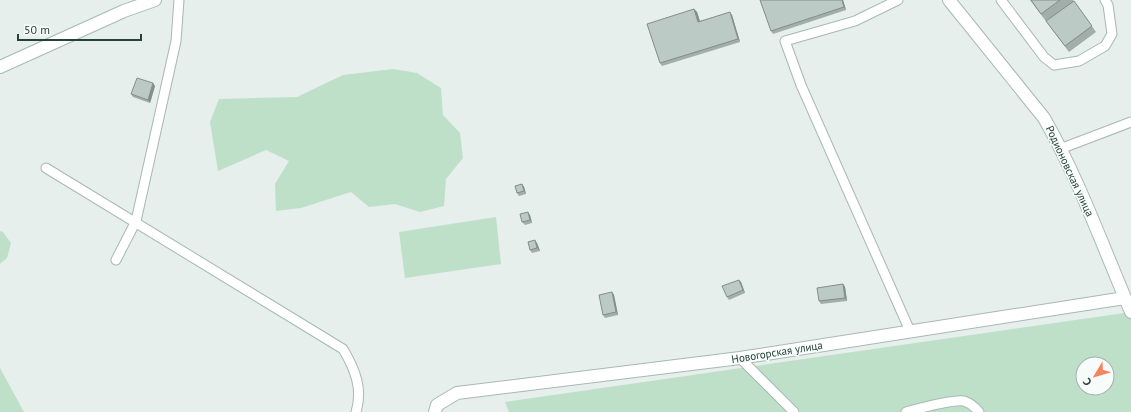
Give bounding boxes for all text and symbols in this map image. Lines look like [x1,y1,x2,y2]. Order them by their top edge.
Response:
scale bar [18,16,141,42]
text: 50 m [24,22,50,37]
street label: Родионовская улица [1043,123,1097,219]
street label: Новогорская улица [730,338,824,366]
north arrow [1075,356,1115,396]
text: С [1080,375,1095,389]

